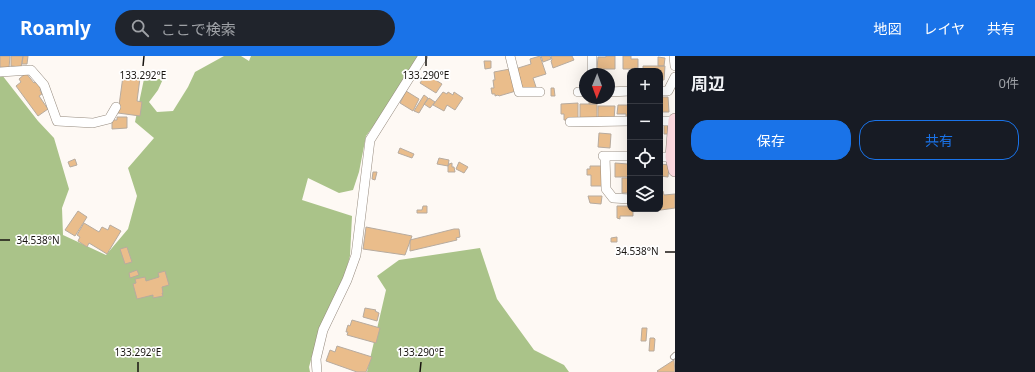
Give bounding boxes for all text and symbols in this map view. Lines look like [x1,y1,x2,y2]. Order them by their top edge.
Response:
search box [115,10,395,46]
text: Roamly [20,15,91,41]
icon: search [129,17,151,39]
text: ここで検索 [161,19,236,39]
text: 地図 [873,19,901,38]
text: レイヤ [923,19,965,38]
text: 共有 [987,19,1015,38]
text: 133.292°E [120,68,166,82]
text: 133.290°E [403,68,449,82]
north arrow [579,68,615,104]
map controls [627,68,663,212]
button: + [627,68,663,104]
text: 周辺 [691,72,725,95]
text: 0件 [999,74,1019,92]
button: − [627,104,663,140]
button: 保存 [691,120,851,160]
button: 共有 [859,120,1019,160]
button: locate [627,140,663,176]
button: layers [627,176,663,212]
text: 34.538°N [16,233,60,247]
text: 34.538°N [615,244,659,258]
text: 133.292°E [115,345,161,359]
text: 133.290°E [398,345,444,359]

